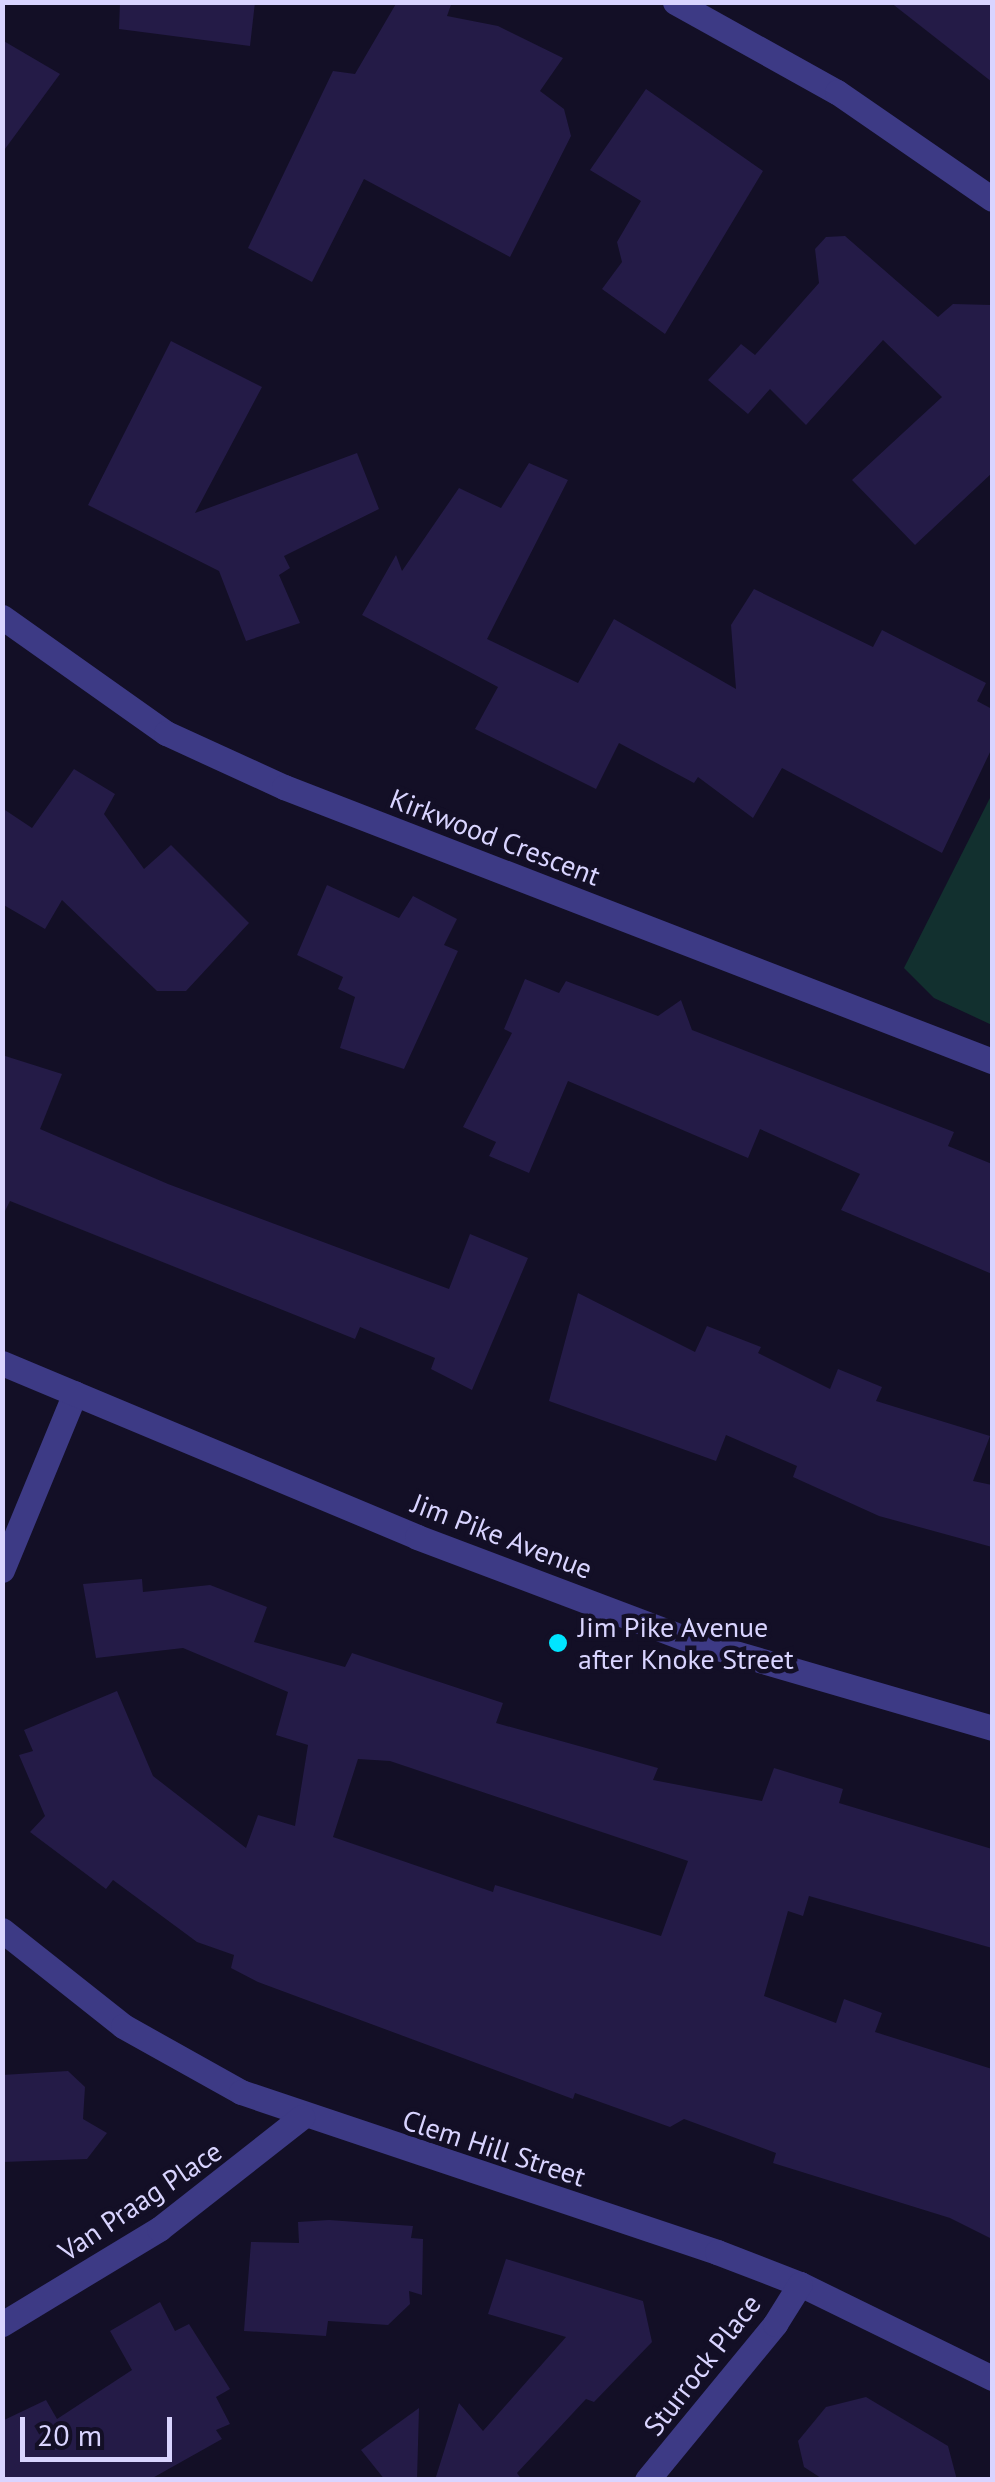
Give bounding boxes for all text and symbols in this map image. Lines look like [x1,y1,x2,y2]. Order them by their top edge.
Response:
street label: Kirkwood Crescent [385,781,605,893]
street label: Jim Pike Avenue [407,1486,597,1586]
place label: Jim Pike Avenue after Knoke Street [578,1610,794,1676]
marker: Jim Pike Avenue after Knoke Street [547,1632,569,1654]
street label: Clem Hill Street [398,2103,590,2193]
street label: Van Praag Place [52,2134,228,2268]
street label: Sturrock Place [636,2287,768,2443]
scale bar [25,2397,178,2459]
text: 20 m [37,2415,102,2454]

